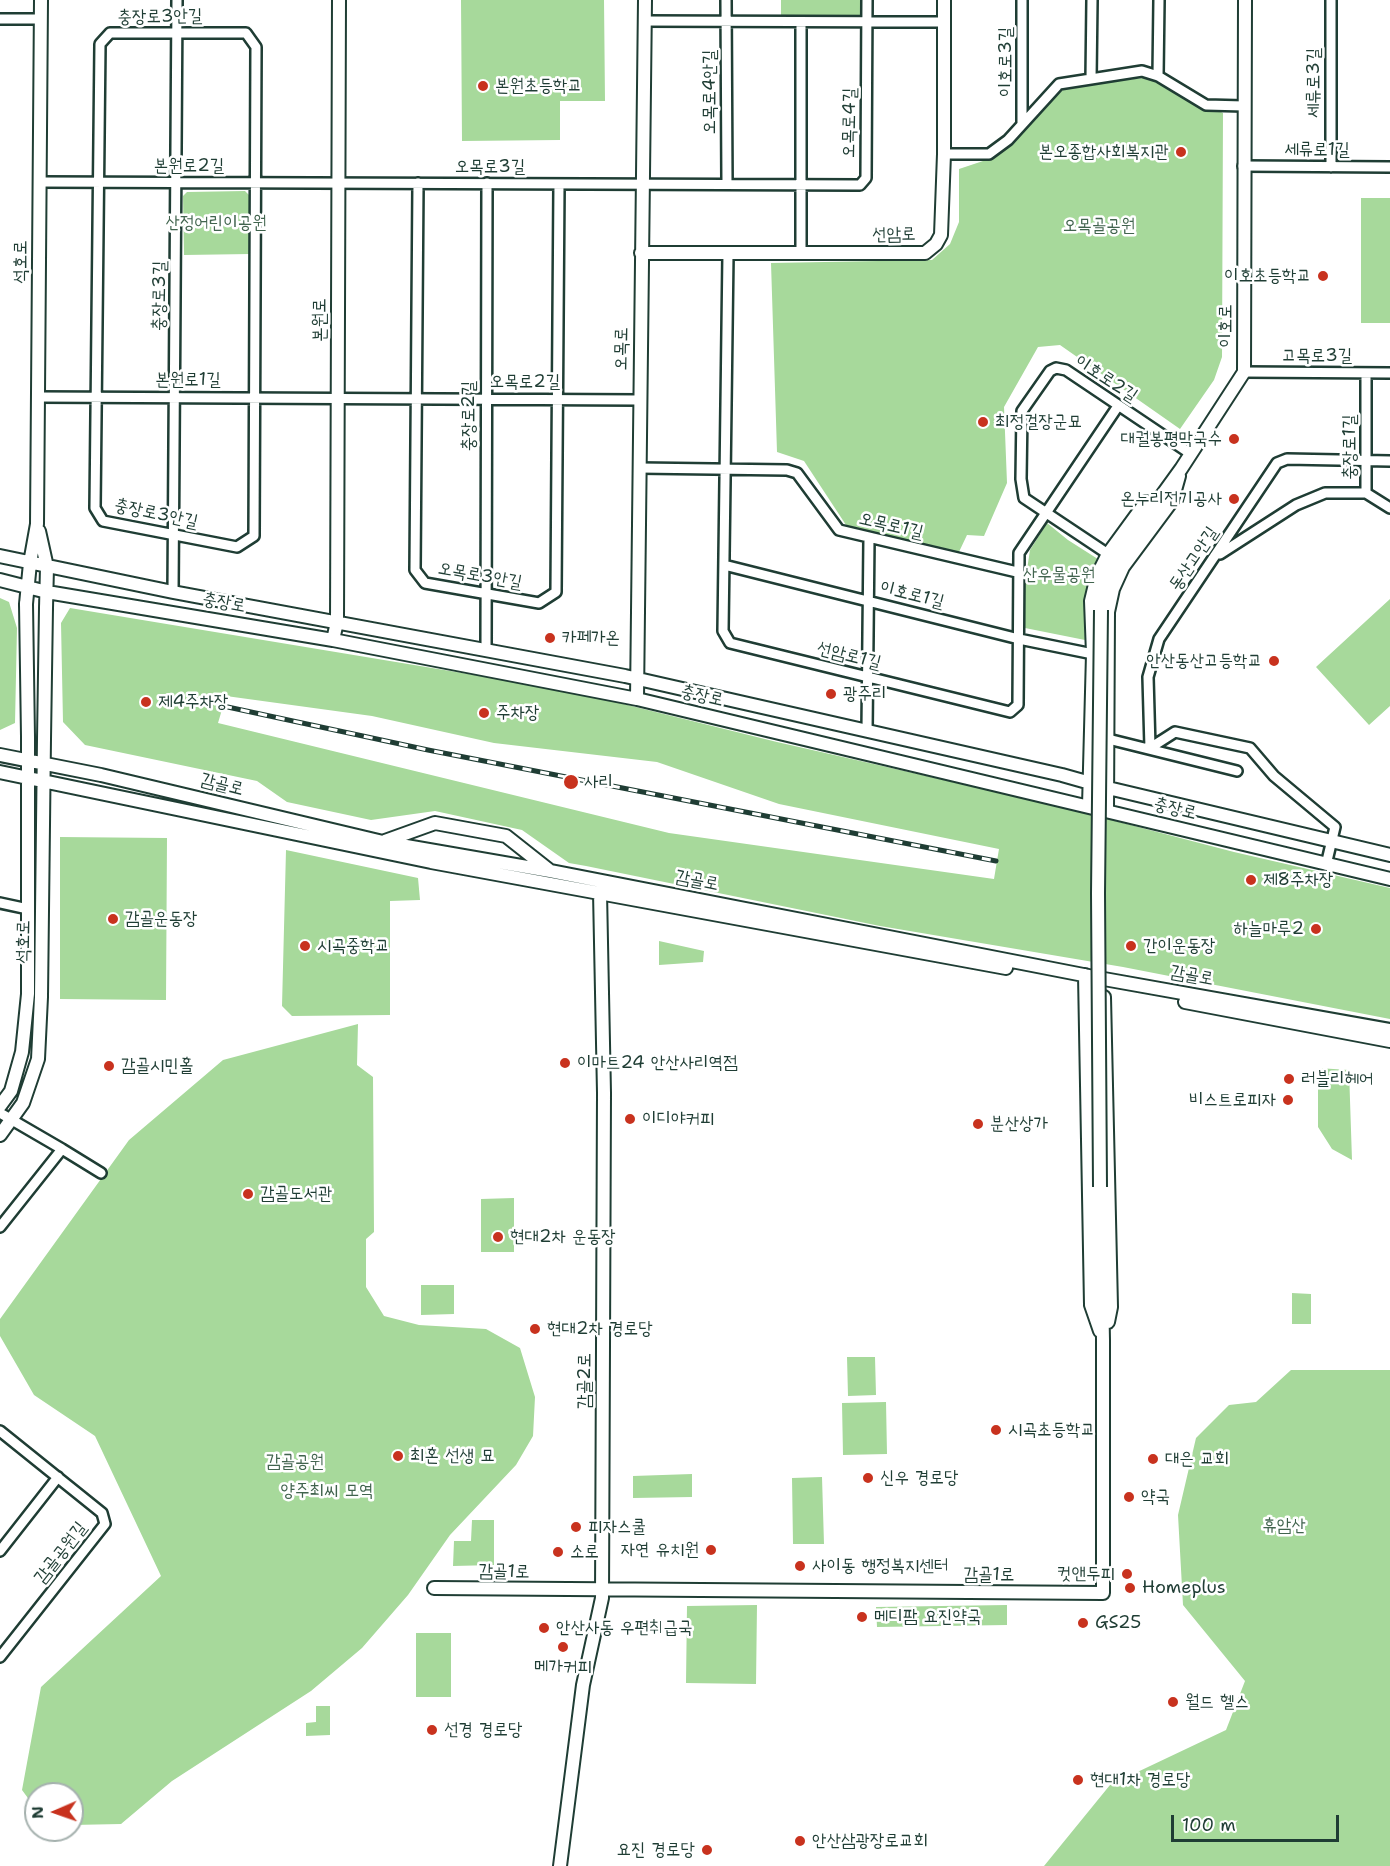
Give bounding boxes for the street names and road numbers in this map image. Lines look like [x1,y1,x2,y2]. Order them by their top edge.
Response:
street label: 충장로3안길 [117,5,203,29]
street label: 이호로3길 [995,27,1017,97]
street label: 세류로3길 [1303,48,1325,118]
street label: 오목로4안길 [699,49,721,135]
street label: 오목로4길 [839,88,861,158]
street label: 세류로1길 [1284,139,1350,161]
street label: 본원로2길 [154,155,224,177]
street label: 오목로3길 [455,156,525,178]
street label: 선암로 [872,224,916,246]
street label: 석호로 [10,240,32,284]
street label: 충장로3길 [149,261,171,331]
street label: 본원로 [309,298,331,342]
street label: 이호로 [1215,304,1237,348]
street label: 오목로 [611,327,633,371]
street label: 고목로3길 [1282,345,1352,367]
street label: 이호로2길 [1071,351,1141,407]
street label: 본원로1길 [155,369,221,391]
street label: 오목로2길 [490,371,560,393]
street label: 충장로2길 [458,381,480,451]
street label: 충장로1길 [1339,414,1361,480]
street label: 충장로3안길 [112,495,200,533]
street label: 오목로1길 [857,508,925,544]
street label: 동산고안길 [1165,523,1223,595]
street label: 오목로3안길 [436,558,524,594]
street label: 이호로1길 [878,577,946,613]
street label: 충장로 [201,589,247,617]
street label: 선암로1길 [815,638,883,674]
street label: 충장로 [678,681,726,711]
street label: 감골로 [198,769,246,801]
street label: 충장로 [1151,793,1199,825]
street label: 감골로 [674,866,720,896]
street label: 석호로 [13,920,35,964]
street label: 감골로 [1169,962,1215,990]
street label: 감골2로 [574,1353,596,1409]
street label: 감골공원길 [30,1518,92,1588]
street label: 감골1로 [478,1561,530,1583]
street label: 감골1로 [964,1564,1014,1586]

